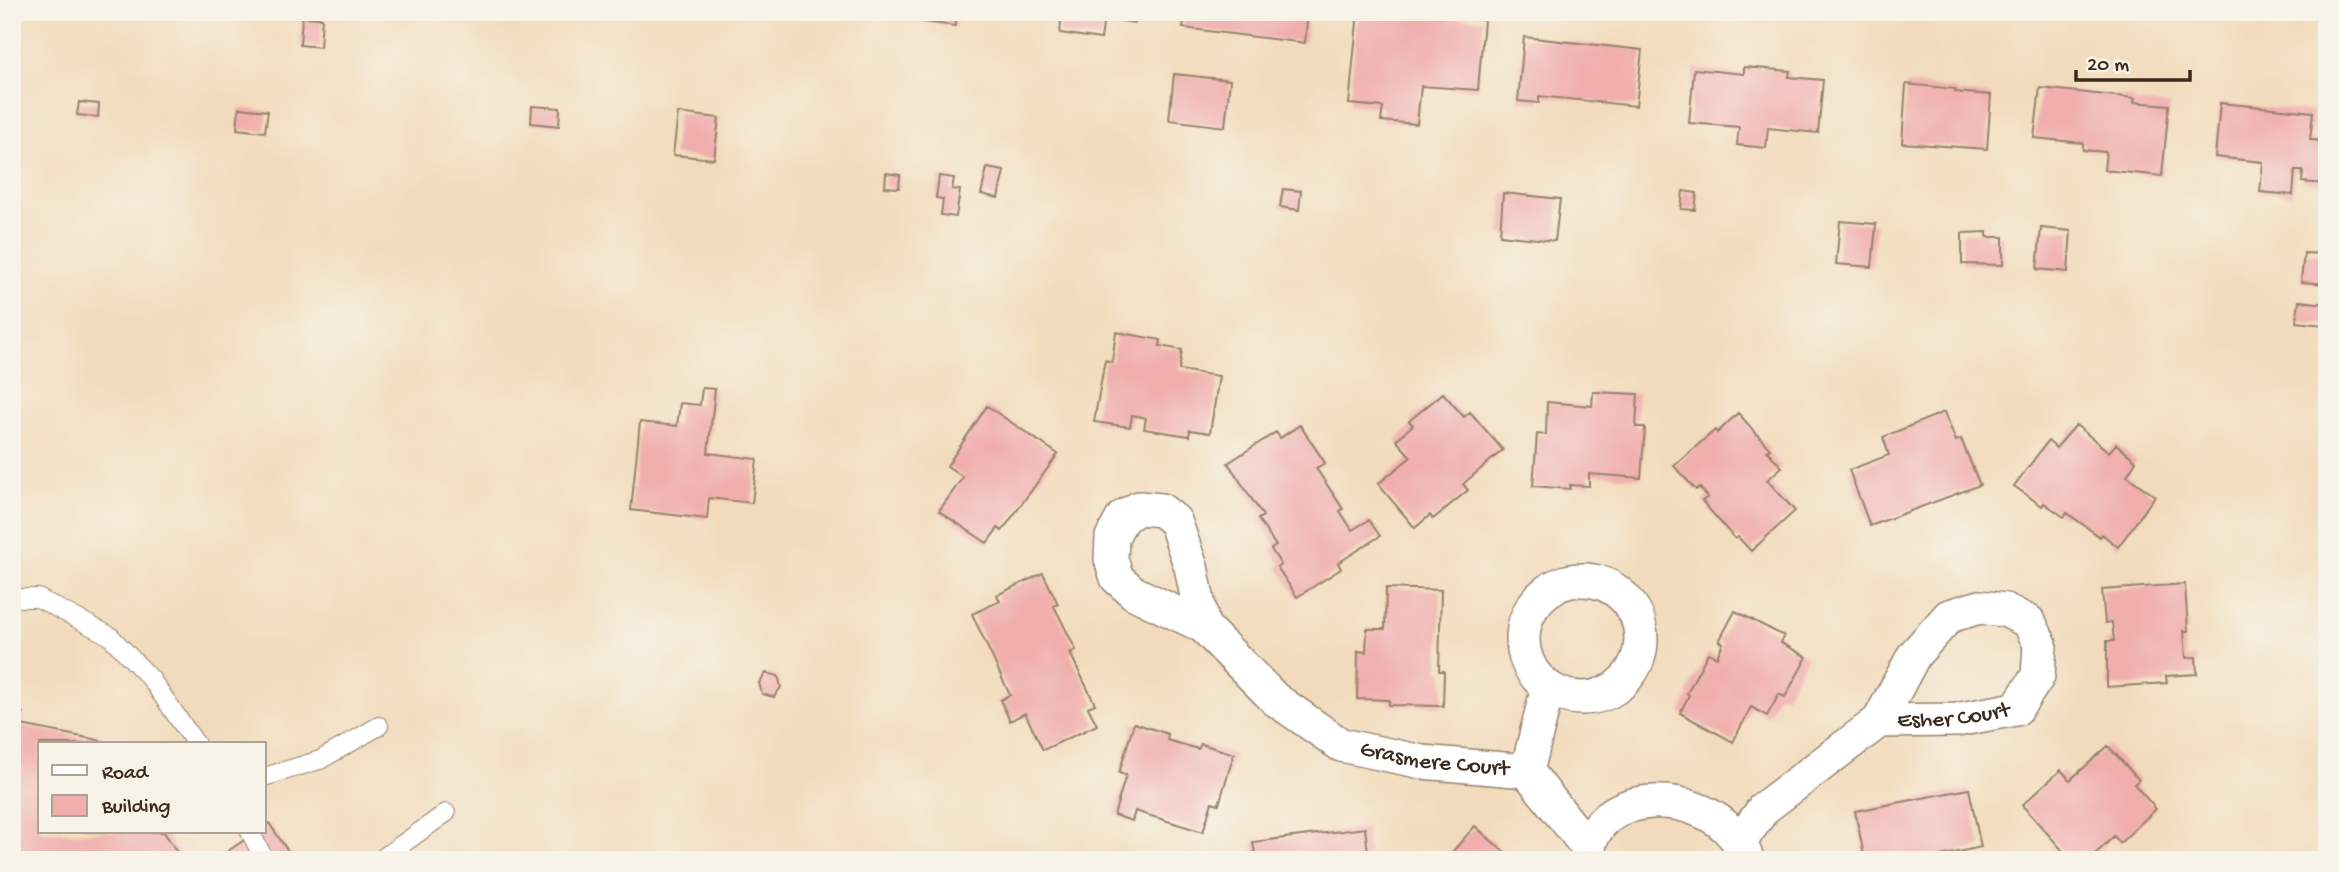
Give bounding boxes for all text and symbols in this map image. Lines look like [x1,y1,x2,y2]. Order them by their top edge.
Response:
scale bar [2076,38,2190,82]
text: 20 m [2087,54,2129,79]
street label: Esher Court [1897,697,2014,734]
street label: Grasmere Court [1358,736,1512,783]
legend [38,742,266,834]
text: Road [102,762,150,787]
text: Building [101,796,171,821]

